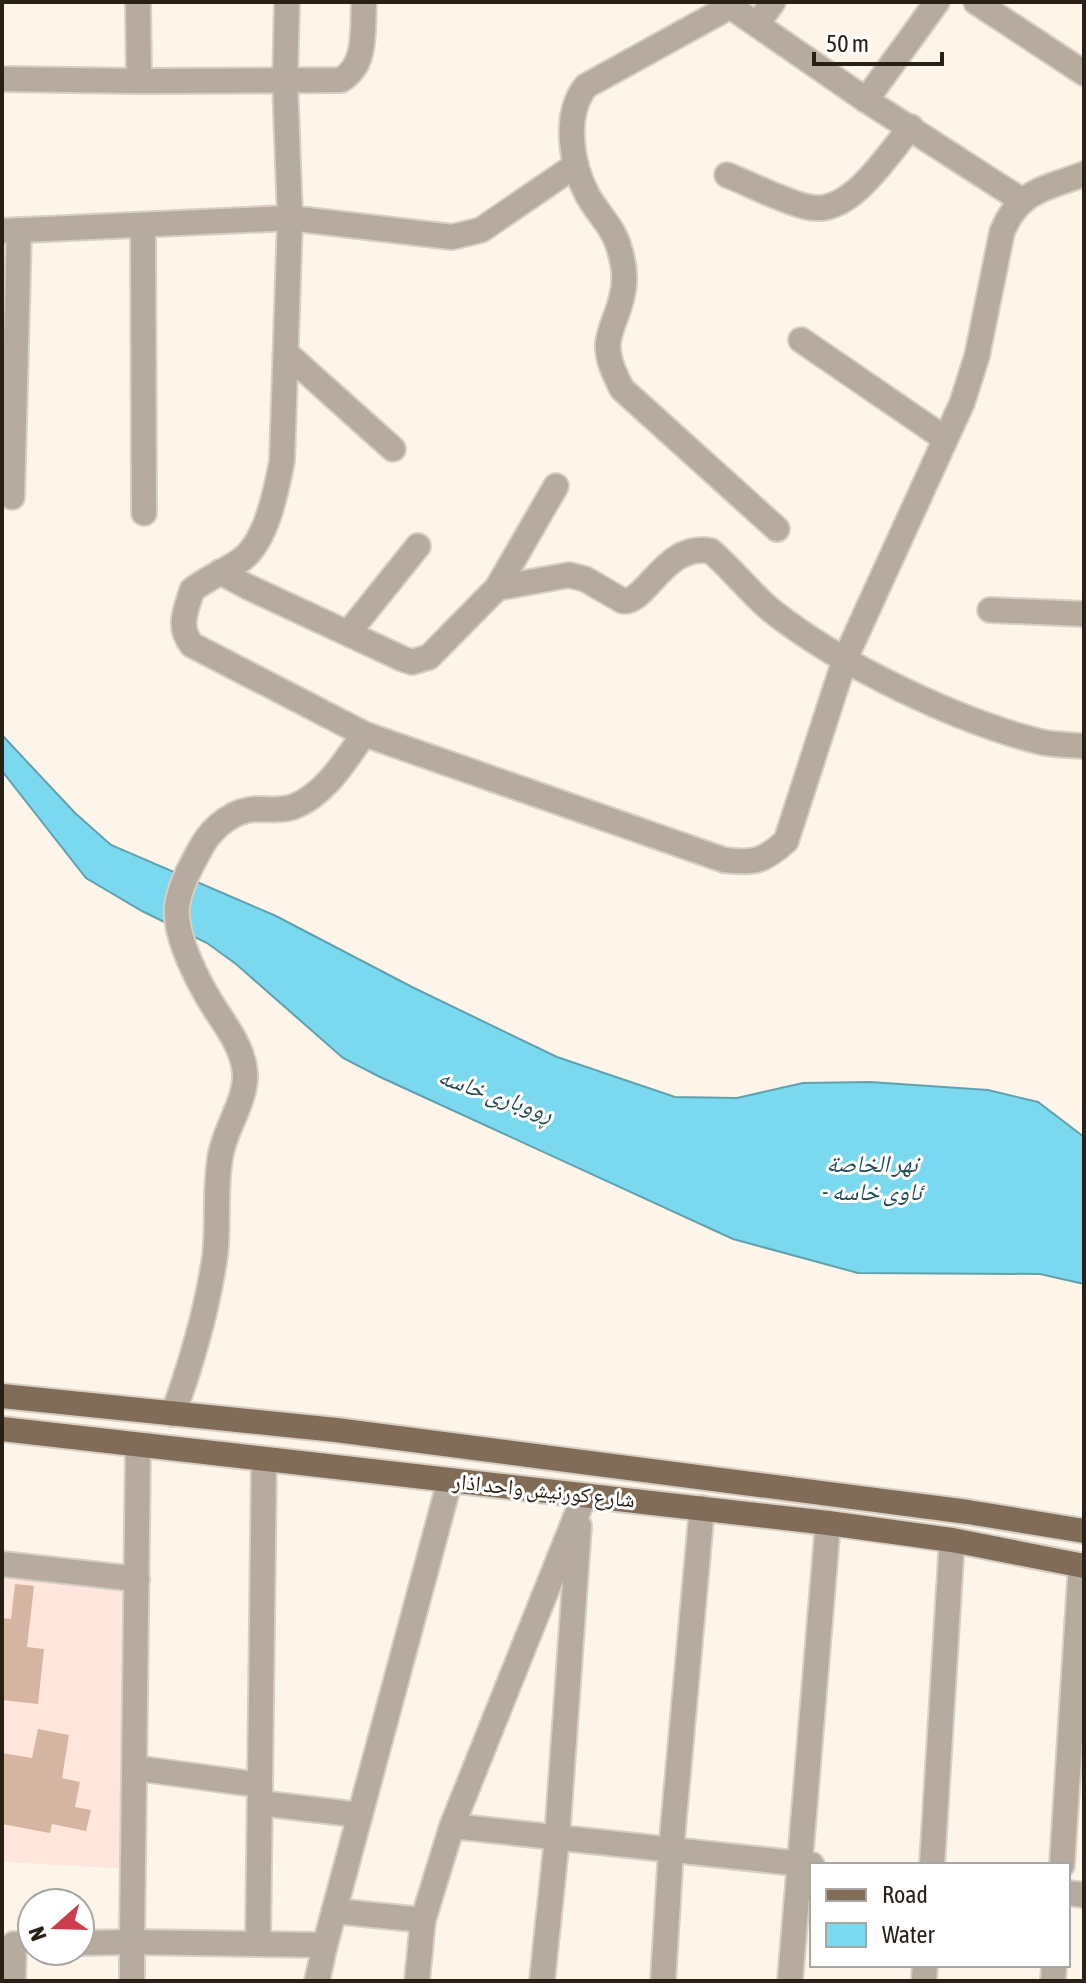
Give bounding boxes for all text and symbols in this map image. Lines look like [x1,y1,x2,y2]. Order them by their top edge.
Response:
scale bar [814,16,942,66]
text: 50 m [826,30,869,57]
water label: ڕووباری خاسە [433,1062,557,1132]
water label: نهر الخاصة - ئاوی خاسە [822,1150,926,1207]
street label: شارع كورنيش واحد اذار [450,1467,636,1513]
legend [810,1863,1070,1967]
text: Road [882,1881,928,1908]
north arrow [16,1887,96,1967]
text: Water [882,1921,935,1948]
text: N [23,1923,52,1944]

